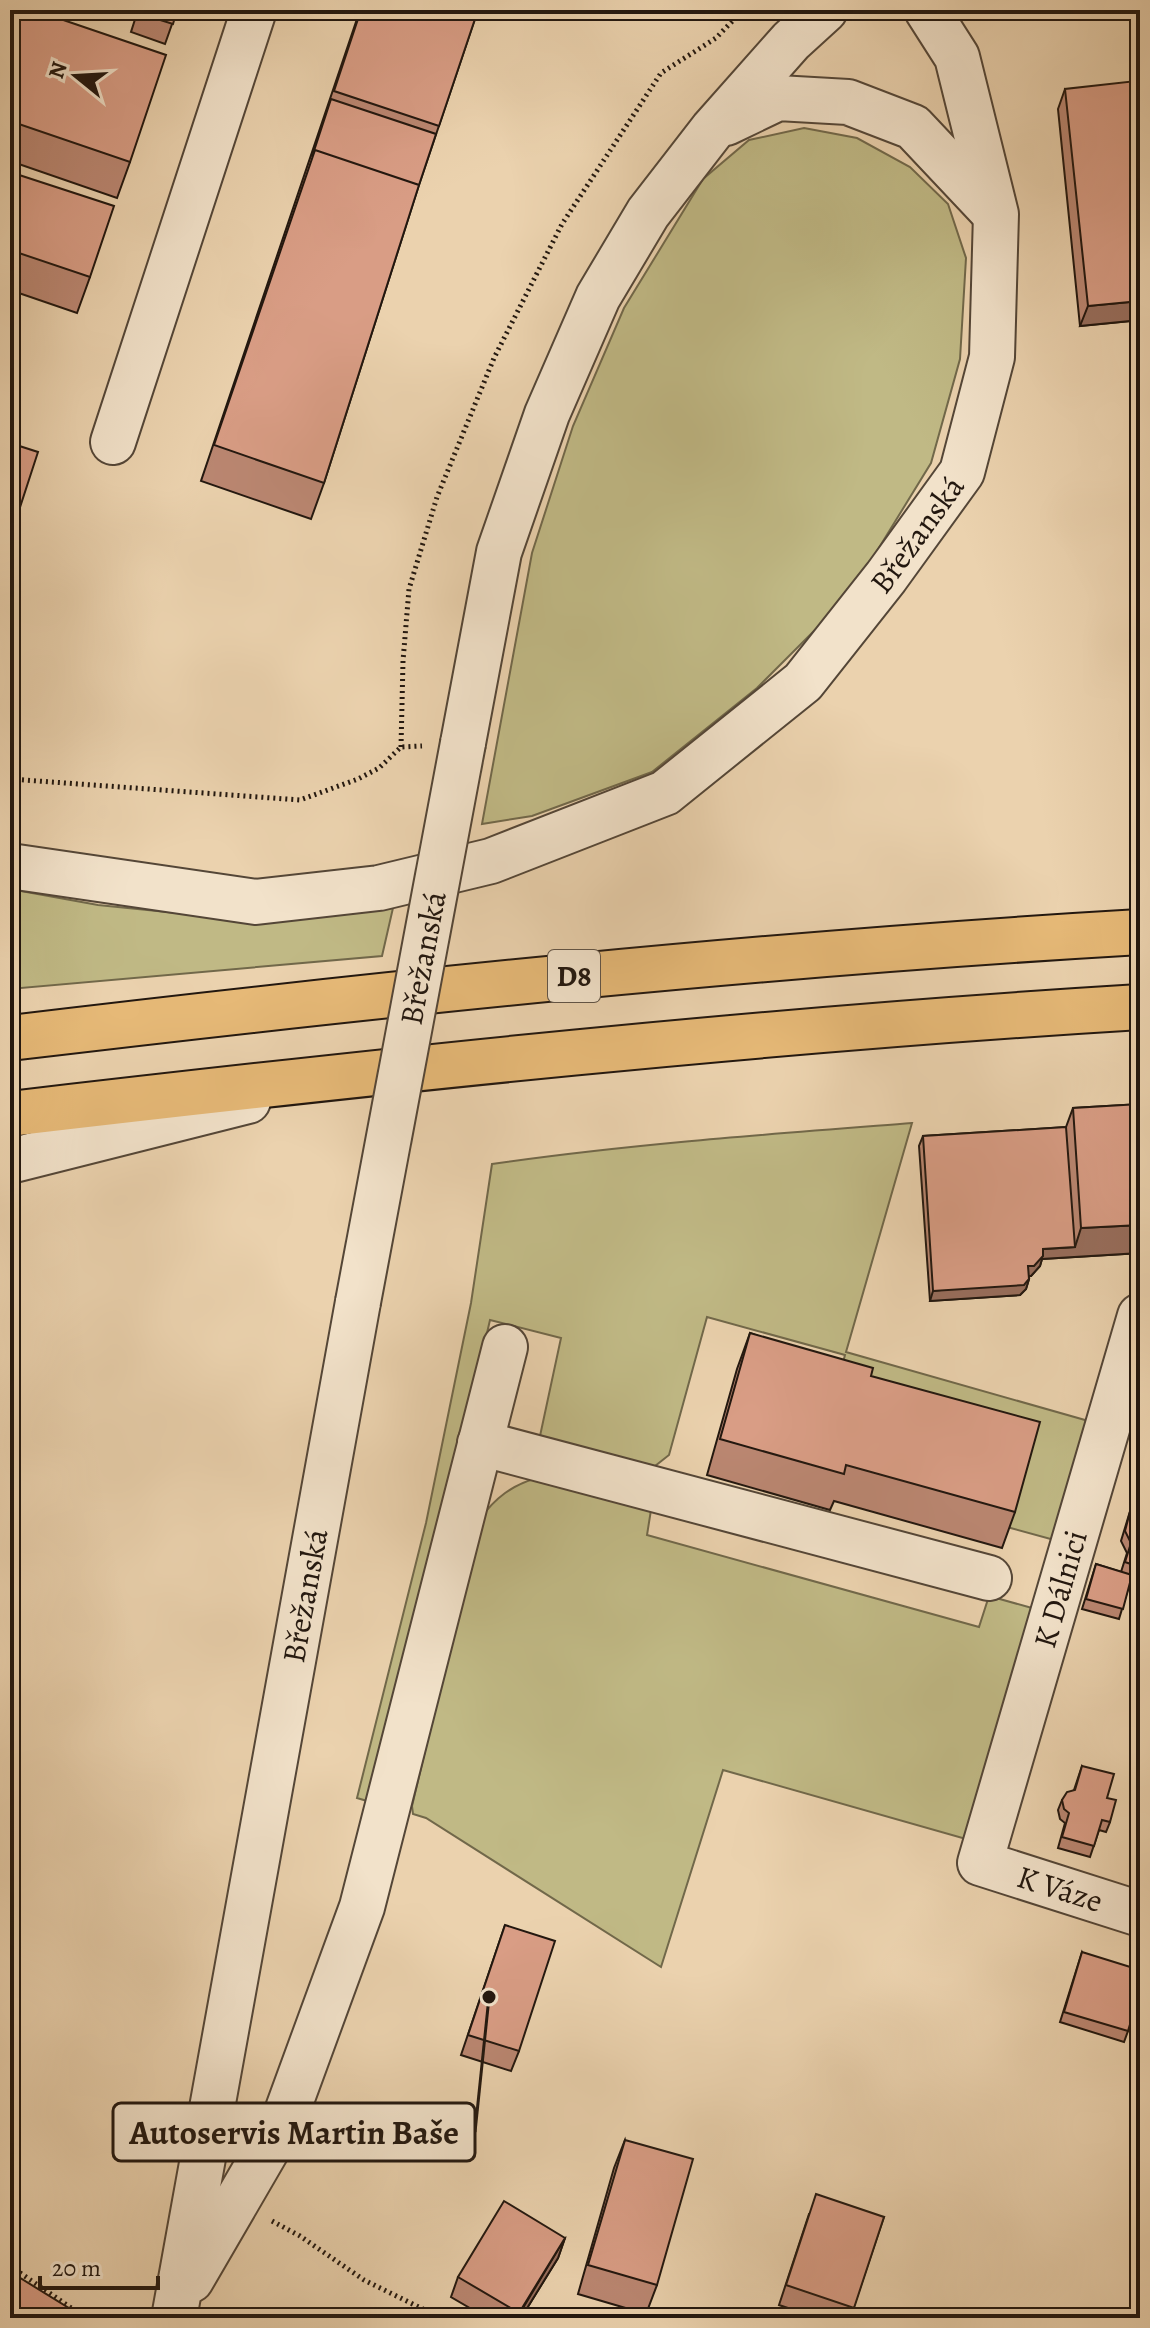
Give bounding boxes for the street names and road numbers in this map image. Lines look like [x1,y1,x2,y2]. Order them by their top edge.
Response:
street label: Břežanská [859,467,974,602]
street label: Břežanská [388,887,457,1029]
road number: D8 [548,950,600,1002]
street label: Břežanská [271,1525,339,1666]
street label: K Dálnici [1022,1525,1098,1653]
street label: K Váze [1012,1854,1108,1923]

